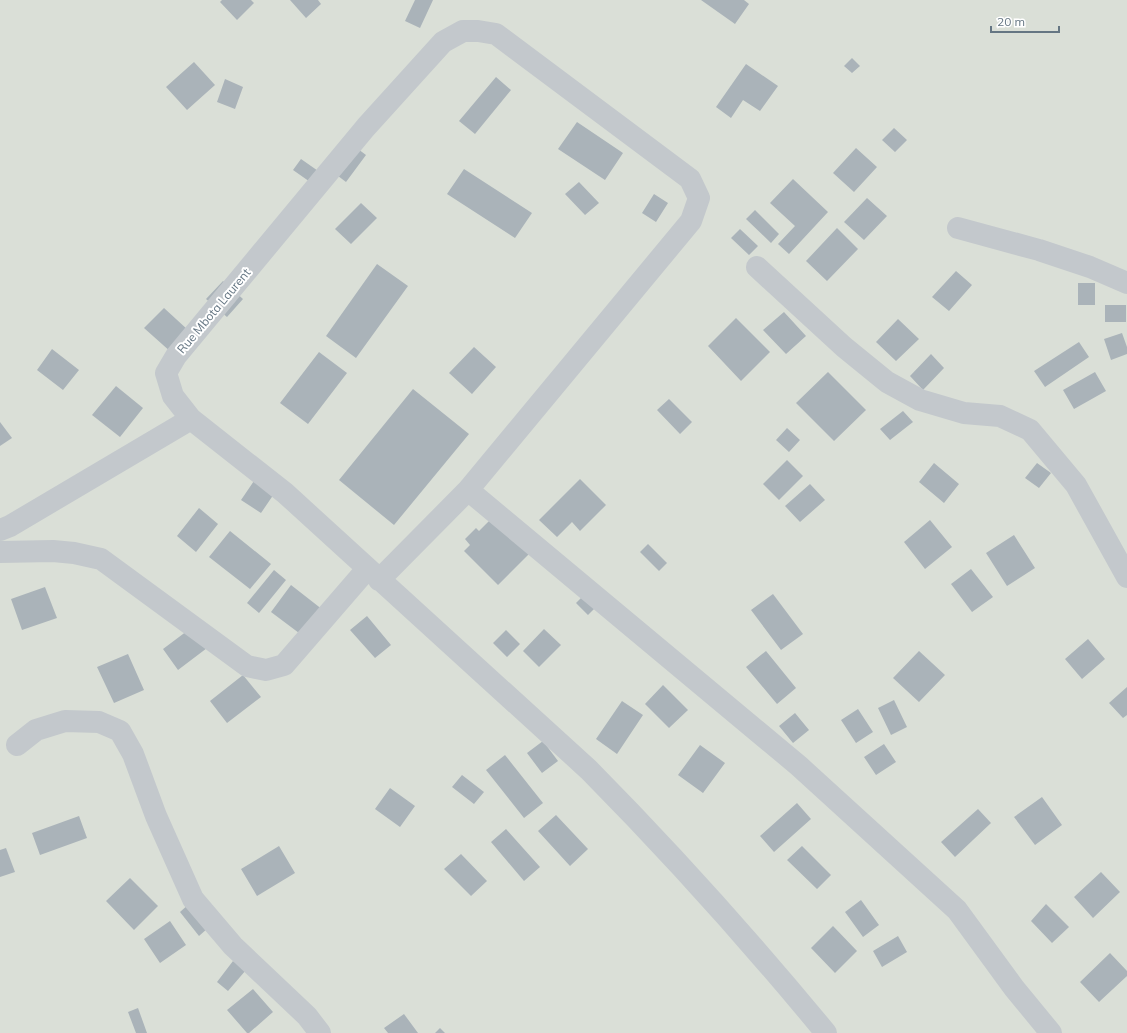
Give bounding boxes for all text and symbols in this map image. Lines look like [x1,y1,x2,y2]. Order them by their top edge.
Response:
scale bar [991,8,1059,34]
text: 20 m [997,14,1025,29]
street label: Rue Mbota Laurent [174,265,254,356]

